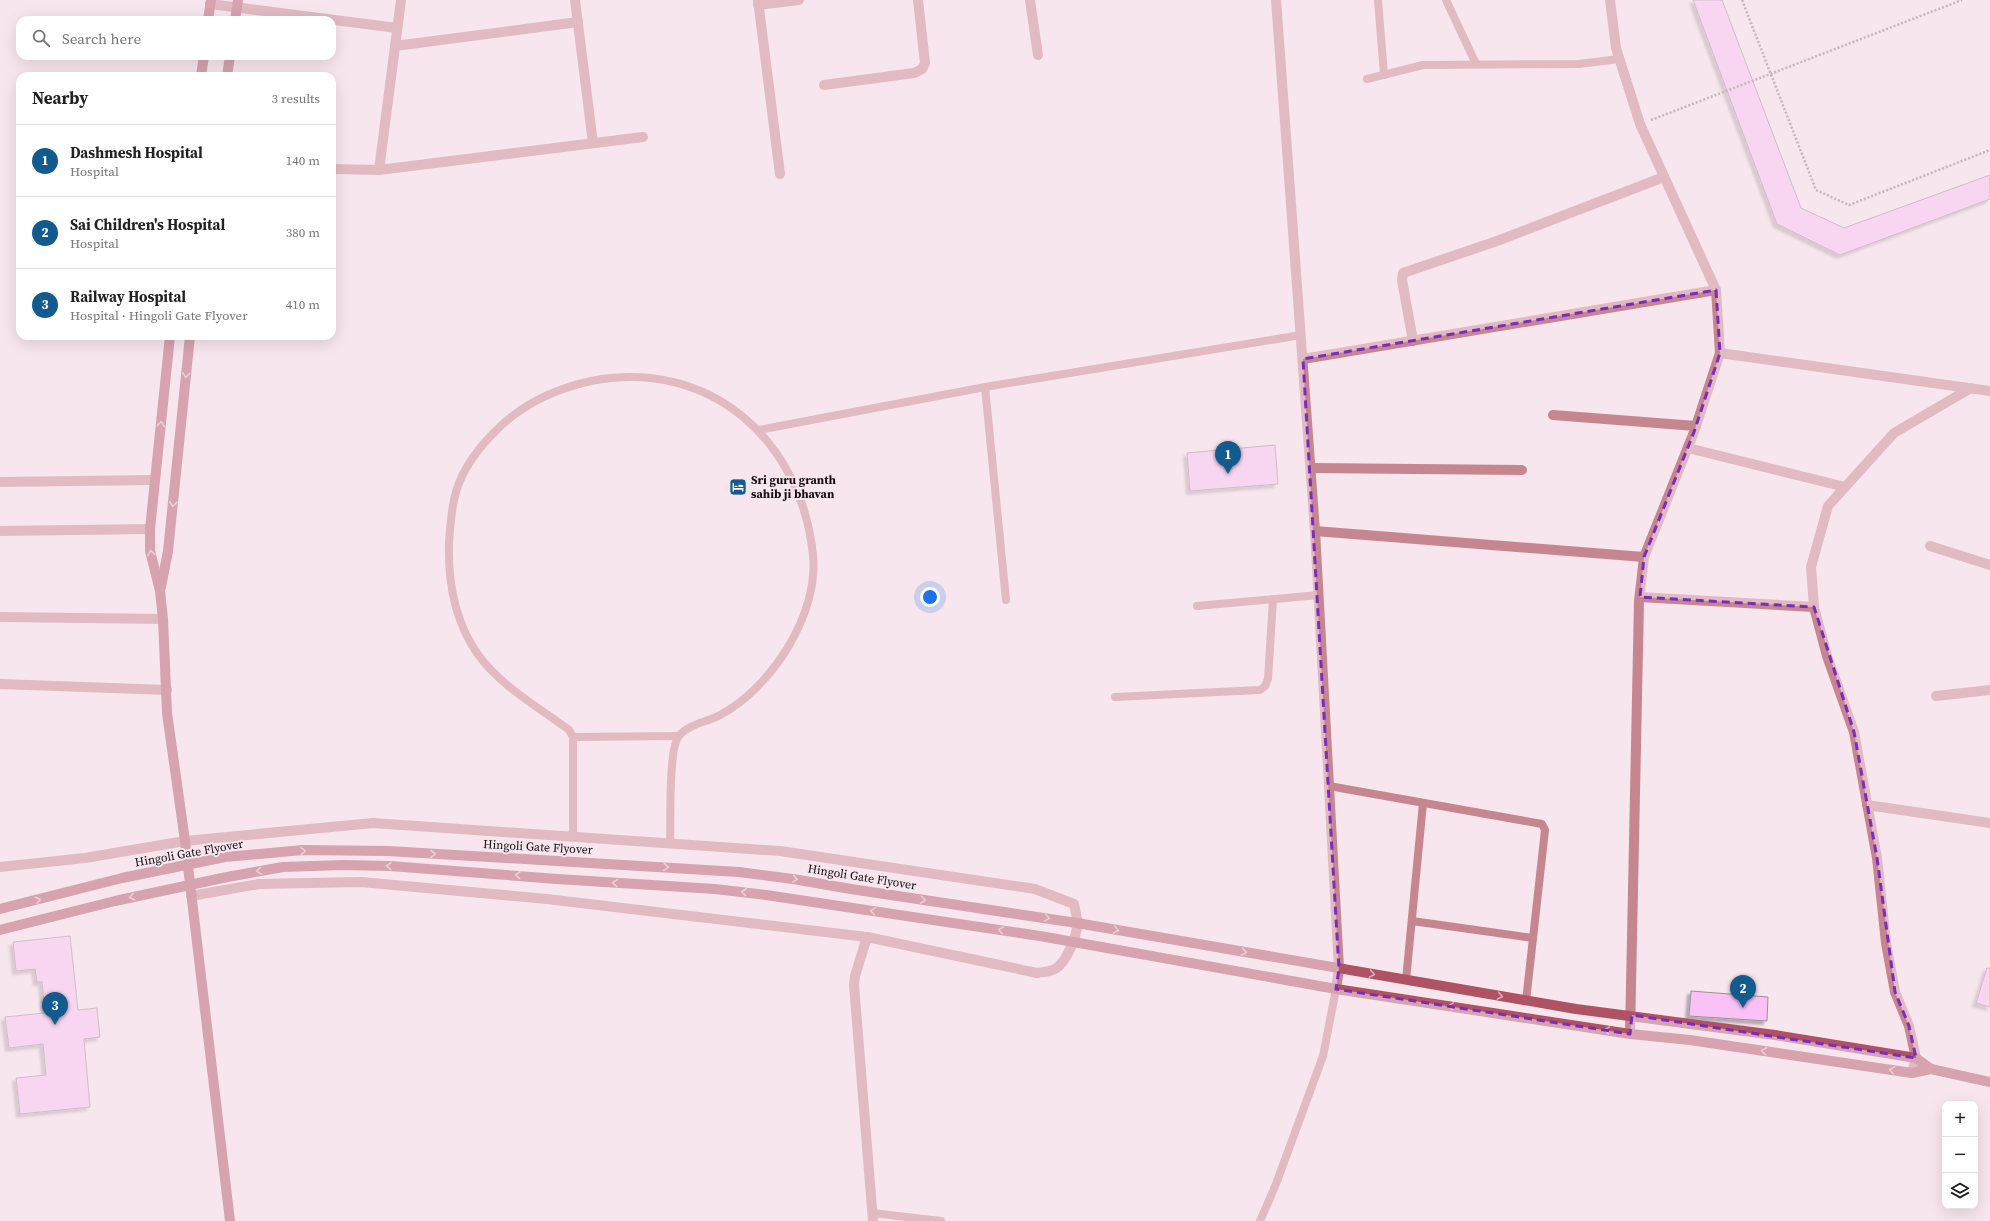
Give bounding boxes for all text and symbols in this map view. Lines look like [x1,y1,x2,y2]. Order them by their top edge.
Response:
search box [16,16,336,60]
icon: search [30,27,52,49]
text: Search here [62,28,141,49]
text: Nearby [32,86,88,110]
text: 3 results [272,90,320,107]
text: Dashmesh Hospital [70,142,203,163]
text: 1 [41,152,49,169]
text: 140 m [286,152,320,169]
text: Hospital [70,163,119,180]
text: Sai Children's Hospital [70,214,225,235]
text: 2 [41,224,49,241]
text: 380 m [286,224,320,241]
text: Hospital [70,235,119,252]
text: Railway Hospital [70,286,186,307]
text: 3 [41,296,49,313]
text: 410 m [286,296,320,313]
text: Hospital · Hingoli Gate Flyover [70,307,248,324]
one-way arrow [181,372,190,378]
one-way arrow [157,421,166,427]
pin: 1 [1215,441,1241,474]
place label: Sri guru granth sahib ji bhavan [751,472,836,502]
hotel icon: Sri guru granth sahib ji bhavan [728,477,748,497]
one-way arrow [168,501,177,507]
one-way arrow [147,550,156,556]
your location [920,587,940,607]
street label: Hingoli Gate Flyover [134,836,244,870]
street label: Hingoli Gate Flyover [483,836,593,858]
one-way arrow [300,846,306,855]
one-way arrow [430,849,436,858]
street label: Hingoli Gate Flyover [807,861,917,893]
one-way arrow [386,862,392,870]
one-way arrow [663,863,669,872]
one-way arrow [256,866,262,875]
one-way arrow [515,871,521,880]
one-way arrow [792,874,798,883]
one-way arrow [612,879,618,888]
one-way arrow [741,888,747,897]
one-way arrow [129,893,135,901]
one-way arrow [920,895,927,904]
one-way arrow [35,896,41,904]
one-way arrow [870,907,876,916]
one-way arrow [1044,913,1050,922]
one-way arrow [1113,925,1119,934]
one-way arrow [998,926,1004,935]
one-way arrow [1241,947,1247,956]
one-way arrow [1369,969,1375,978]
pin: 2 [1730,975,1756,1008]
pin: 3 [42,992,68,1025]
one-way arrow [1497,992,1503,1000]
one-way arrow [1448,1002,1454,1011]
one-way arrow [1604,1027,1610,1035]
one-way arrow [1760,1047,1767,1056]
one-way arrow [1889,1066,1895,1075]
map controls [1942,1101,1978,1209]
button: + [1942,1101,1978,1137]
button: − [1942,1137,1978,1173]
button: layers [1942,1173,1978,1209]

